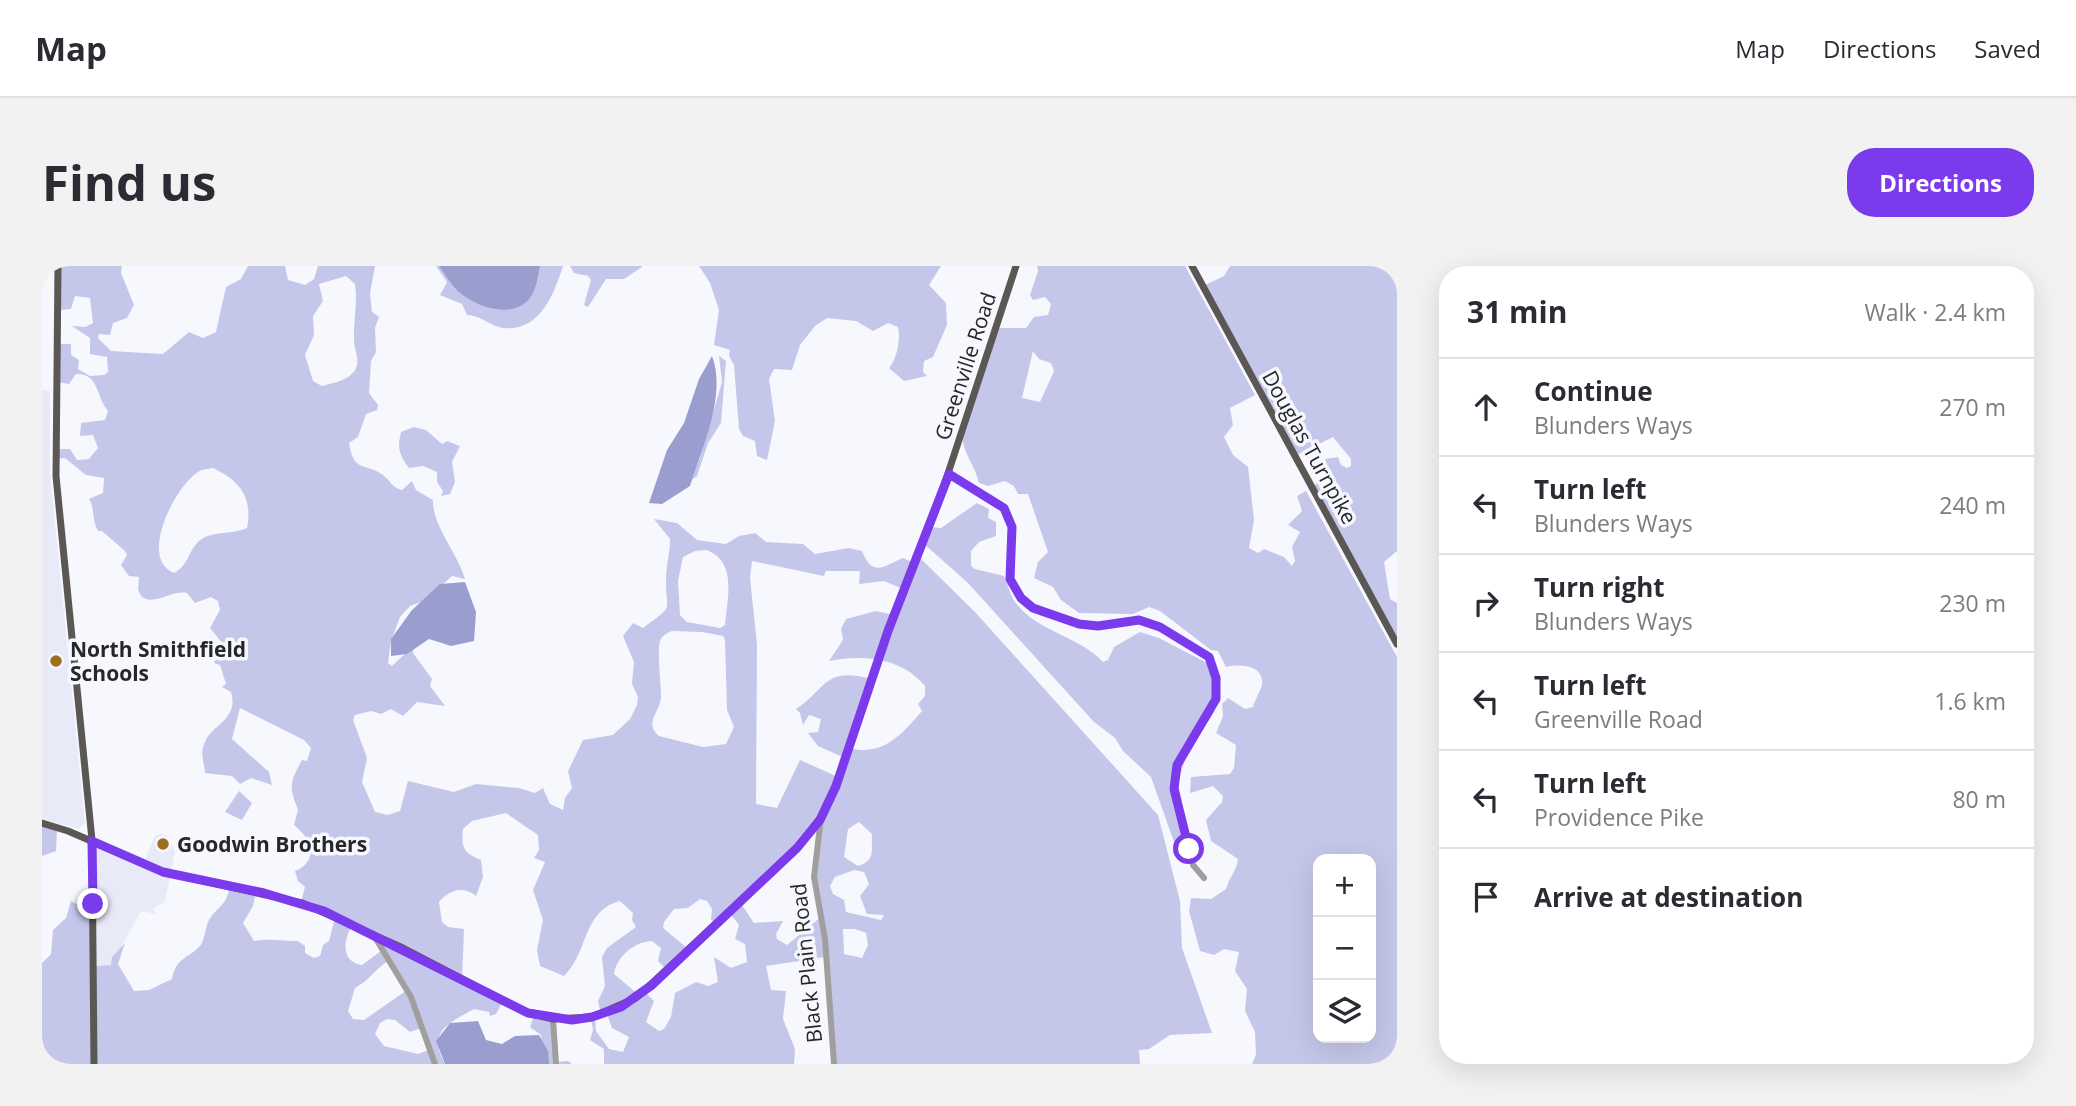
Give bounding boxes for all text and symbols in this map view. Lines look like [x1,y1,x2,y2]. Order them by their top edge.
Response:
text: Map [35,26,107,71]
text: Map [1735,32,1785,65]
text: Directions [1823,32,1936,65]
text: Saved [1974,32,2041,65]
button: Directions [1847,148,2034,217]
text: Find us [42,149,216,215]
street label: Greenville Road [928,288,1002,444]
text: 31 min [1467,291,1567,332]
text: Walk · 2.4 km [1864,296,2006,328]
street label: Douglas Turnpike [1256,365,1364,529]
text: Continue [1534,373,1653,409]
icon: ahead [1467,388,1505,426]
text: 270 m [1939,391,2006,423]
text: Blunders Ways [1534,409,1693,441]
text: Turn left [1534,471,1646,507]
icon: left [1467,486,1505,524]
text: 240 m [1939,489,2006,521]
text: Blunders Ways [1534,507,1693,539]
text: Turn right [1534,569,1665,605]
icon: right [1467,584,1505,622]
text: 230 m [1939,587,2006,619]
text: Blunders Ways [1534,605,1693,637]
place label: North Smithfield Schools [70,635,246,687]
marker: North Smithfield Schools [48,653,64,669]
text: Turn left [1534,667,1646,703]
icon: left [1467,682,1505,720]
text: 1.6 km [1934,685,2006,717]
text: Greenville Road [1534,703,1703,735]
text: Turn left [1534,765,1646,801]
icon: left [1467,780,1505,818]
text: 80 m [1952,783,2006,815]
text: Providence Pike [1534,801,1704,833]
place label: Goodwin Brothers [177,830,367,858]
route start [1173,833,1204,864]
marker: Goodwin Brothers [155,836,171,852]
map controls [1313,854,1376,1043]
button: + [1313,854,1376,917]
icon: arrive [1467,878,1505,916]
text: Arrive at destination [1534,879,1803,915]
street label: Black Plain Road [784,882,828,1044]
route end [77,888,108,919]
button: − [1313,917,1376,980]
button: layers [1313,980,1376,1043]

